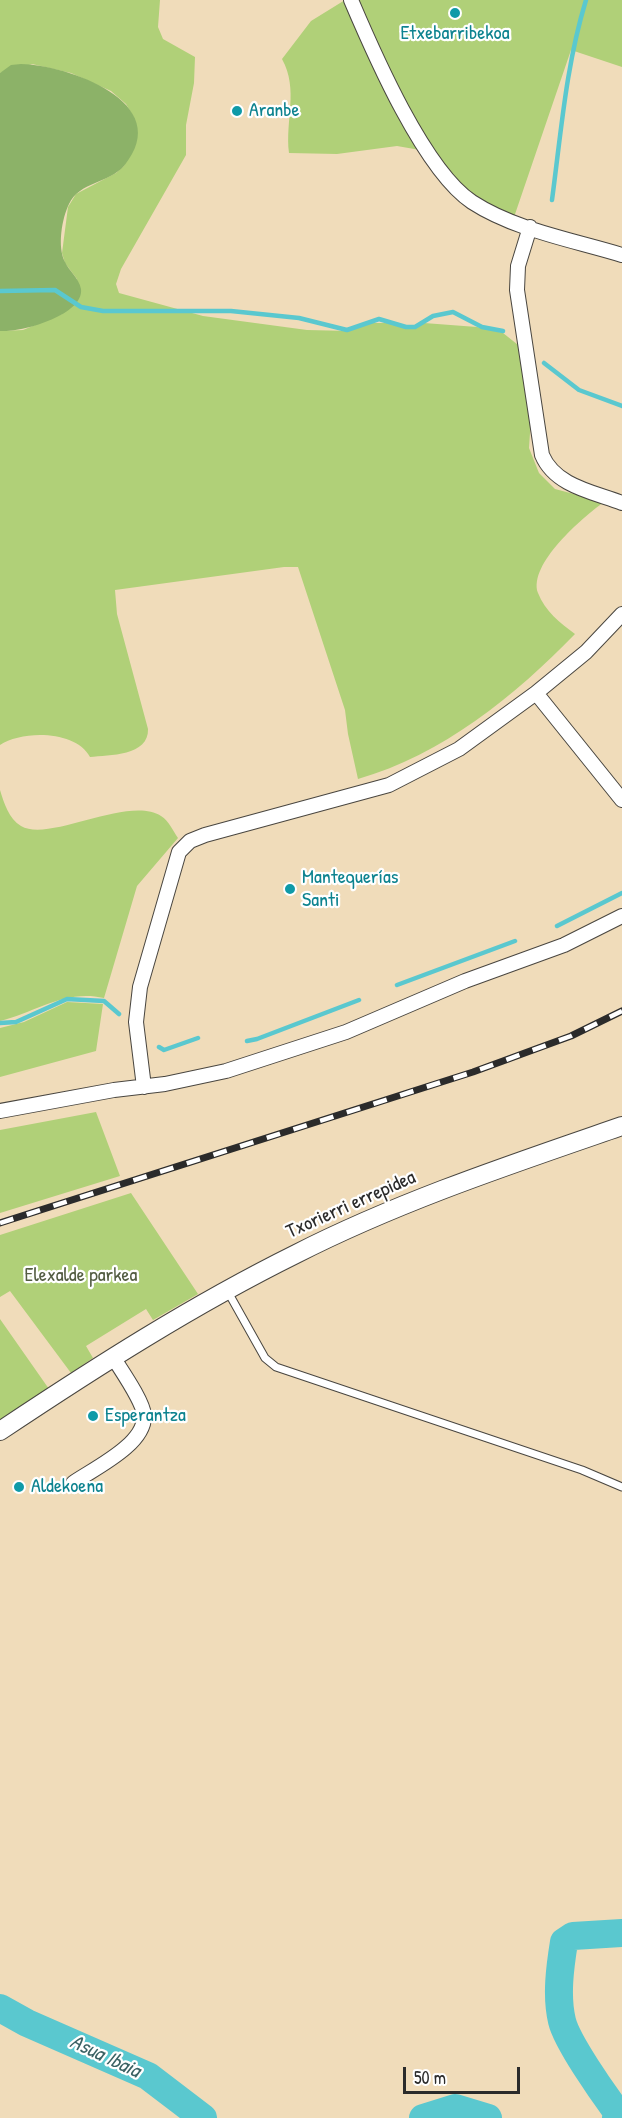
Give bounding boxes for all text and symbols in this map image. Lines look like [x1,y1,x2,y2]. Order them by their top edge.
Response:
marker: Etxebarribekoa [448,6,462,20]
place label: Etxebarribekoa [401,22,509,46]
place label: Aranbe [249,99,300,123]
marker: Aranbe [230,104,244,118]
place label: Mantequerías Santi [302,866,399,913]
marker: Mantequerías Santi [283,882,297,896]
street label: Txorierri errepidea [283,1166,419,1244]
park label: Elexalde parkea [25,1264,137,1288]
place label: Esperantza [105,1404,186,1428]
marker: Esperantza [86,1409,100,1423]
place label: Aldekoena [31,1475,103,1499]
marker: Aldekoena [12,1480,26,1494]
water label: Asua Ibaia [66,2030,144,2084]
scale bar [406,2055,523,2093]
text: 50 m [414,2065,446,2090]

